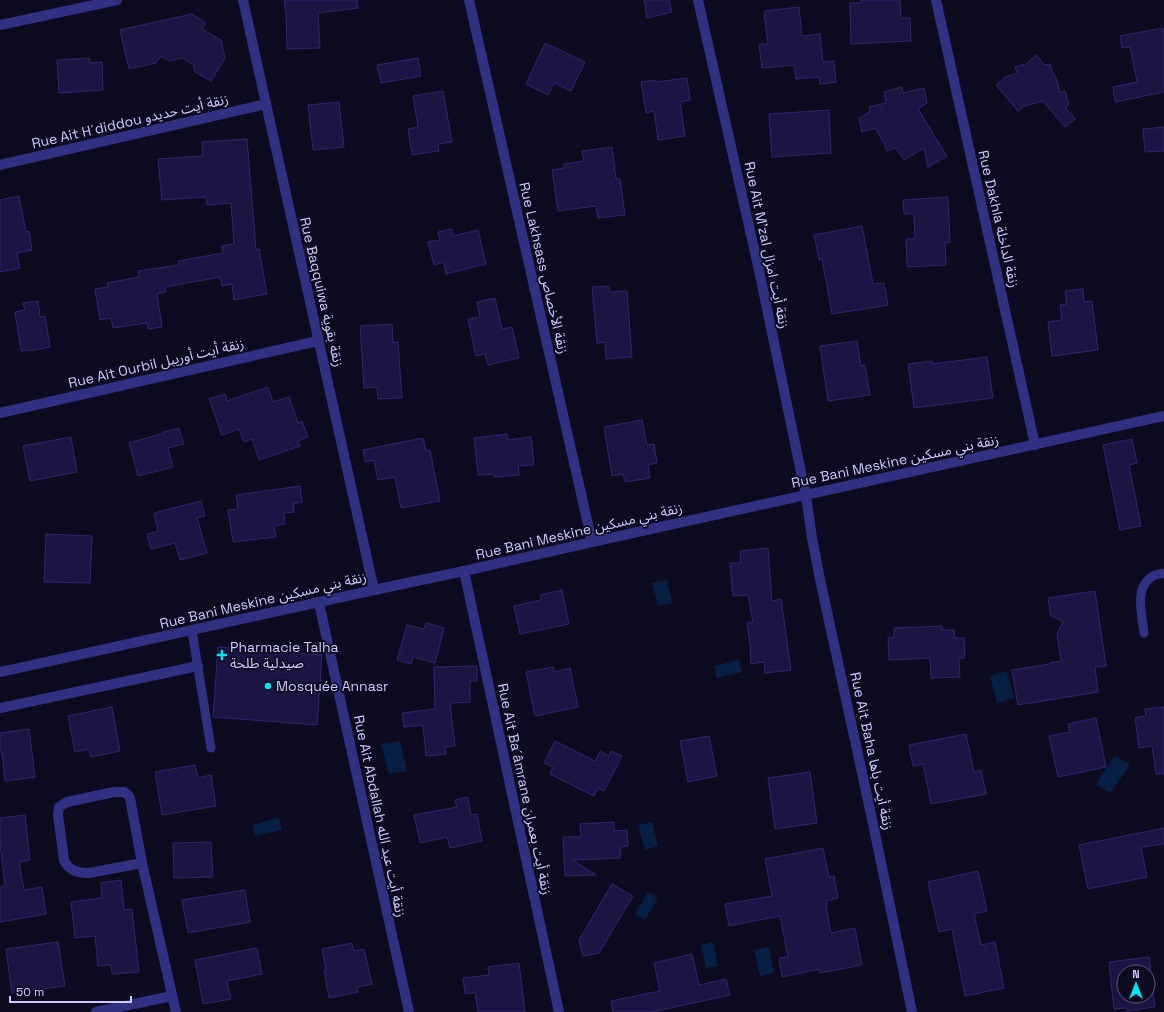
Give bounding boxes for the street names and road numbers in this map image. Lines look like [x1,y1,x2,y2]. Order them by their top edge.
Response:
street label: Rue Ait H´diddou زنقة أيت حديدو [30,90,230,152]
street label: Rue Dakhla زنقة الداخلة [974,148,1024,290]
street label: Rue Ait M'zal زنقة أيت امزال [740,160,794,330]
street label: Rue Lakhsass زنقة الأخصاص [515,180,573,356]
street label: Rue Baqquiwa زنقة بقوية [296,215,348,369]
street label: Rue Ait Ourbil زنقة أيت أوريبل [66,334,246,392]
street label: Rue Bani Meskine زنقة بني مسكين [790,430,1001,494]
street label: Rue Bani Meskine زنقة بني مسكين [474,498,685,566]
street label: Rue Bani Meskine زنقة بني مسكين [158,567,369,635]
street label: Rue Ait Baha زنقة أيت باها [846,670,898,832]
street label: Rue Ait Ba´âmrane زنقة أيت بعمران [494,682,556,896]
street label: Rue Ait Abdallah زنقة أيت عبد الله [350,713,410,919]

